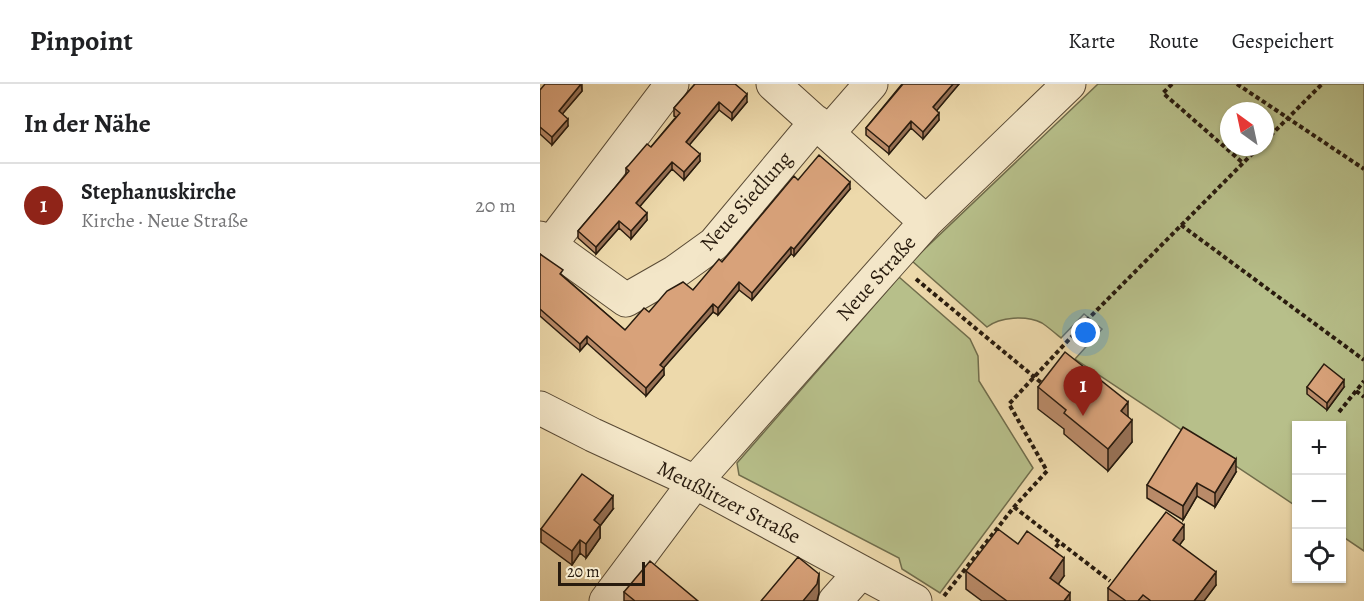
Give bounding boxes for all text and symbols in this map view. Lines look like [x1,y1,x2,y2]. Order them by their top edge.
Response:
text: Pinpoint [30,22,133,60]
text: Karte [1068,27,1115,55]
text: Route [1148,27,1199,55]
text: Gespeichert [1232,27,1334,55]
north arrow [1220,102,1274,156]
text: In der Nähe [24,106,151,141]
street label: Neue Siedlung [694,145,799,257]
text: Stephanuskirche [81,177,236,207]
text: 1 [40,192,47,219]
text: 20 m [475,192,516,219]
text: Kirche · Neue Straße [81,207,248,234]
street label: Neue Straße [830,229,922,327]
your location [1071,318,1100,347]
pin: 1 [1064,366,1102,416]
map controls [1292,421,1346,583]
button: + [1292,421,1346,475]
street label: Meußlitzer Straße [653,454,805,550]
button: − [1292,475,1346,529]
button: locate [1292,529,1346,583]
scale bar [558,559,645,586]
text: 20 m [567,561,600,583]

